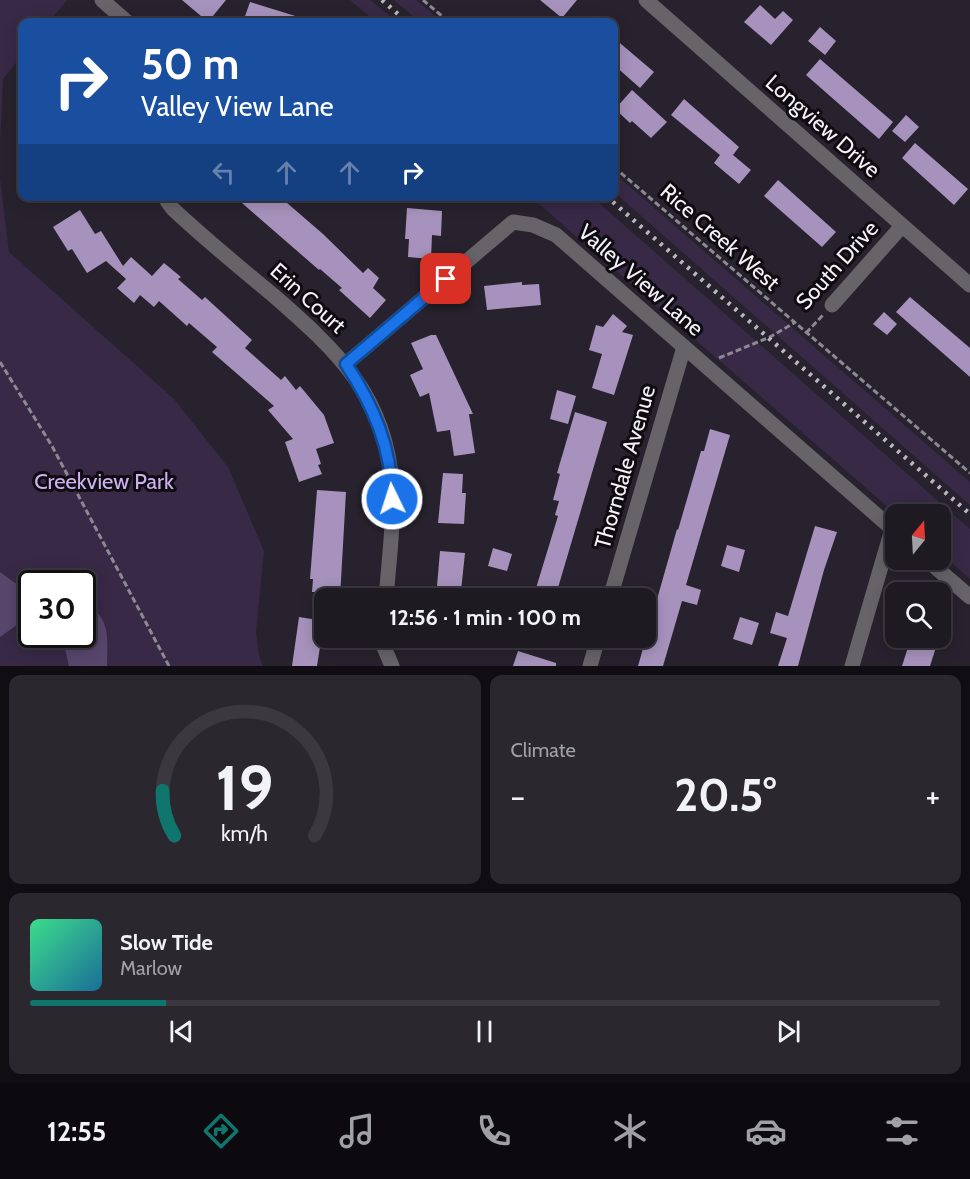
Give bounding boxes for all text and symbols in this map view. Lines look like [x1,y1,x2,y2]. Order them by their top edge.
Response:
text: 50 m [141,38,239,90]
icon: right [42,42,120,120]
street label: Longview Drive [760,69,886,183]
text: Valley View Lane [141,90,334,123]
icon: left [207,156,240,189]
icon: ahead [270,156,303,189]
icon: ahead [333,156,366,189]
icon: right [396,156,429,189]
street label: Rice Creek West [655,178,786,296]
street label: South Drive [790,215,884,315]
street label: Valley View Lane [573,218,709,342]
pin [420,253,471,304]
street label: Erin Court [265,257,352,339]
icon: arrive [429,262,462,295]
street label: Thorndale Avenue [589,382,661,552]
position arrow [360,467,424,531]
park label: Creekview Park [34,468,174,495]
north arrow [885,504,951,570]
map controls [885,504,951,648]
speed limit sign: 30 [18,570,96,648]
button: search [885,582,951,648]
text: 12:56 · 1 min · 100 m [389,604,581,631]
text: Climate [511,738,576,762]
text: 19 [216,750,274,826]
text: 20.5° [674,768,776,822]
text: − [511,776,525,816]
text: + [925,776,940,816]
text: km/h [221,821,268,847]
text: Slow Tide [120,929,213,956]
text: Marlow [120,956,182,980]
icon: previous [165,1015,198,1048]
icon: pause [468,1015,501,1048]
icon: next [772,1015,805,1048]
icon: directions [200,1110,242,1152]
icon: music [336,1110,378,1152]
icon: phone [473,1110,515,1152]
icon: climate [609,1110,651,1152]
icon: car [745,1110,787,1152]
icon: filters [881,1110,923,1152]
text: 12:55 [47,1115,106,1148]

